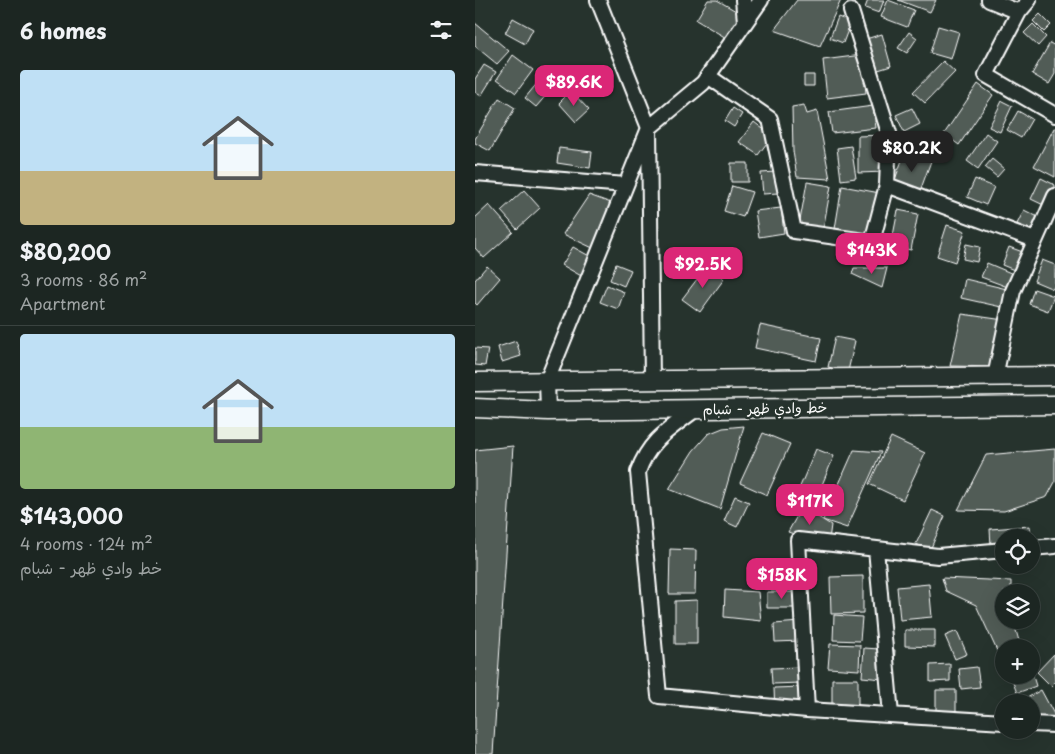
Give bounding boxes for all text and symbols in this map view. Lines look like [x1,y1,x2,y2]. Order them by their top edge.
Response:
text: 6 homes [20,14,106,46]
icon: filters [427,16,455,44]
pin: $89.6K [533,64,615,107]
text: $89.6K [546,69,602,93]
icon: home [193,103,283,193]
pin: $80.2K [871,130,953,173]
text: $80.2K [882,135,942,159]
pin: $143K [837,232,907,275]
text: $80,200 [20,235,111,267]
text: $143K [847,237,897,261]
pin: $92.5K [662,246,744,289]
text: $92.5K [675,251,731,275]
text: 3 rooms · 86 m² [20,267,147,291]
text: Apartment [20,291,105,315]
icon: home [193,366,283,456]
street label: خط وادي ظهر - شبام [703,396,827,421]
pin: $117K [775,484,845,526]
text: $117K [787,488,833,512]
text: $143,000 [20,499,123,531]
map controls [995,529,1040,739]
button: locate [995,529,1040,574]
text: 4 rooms · 124 m² [20,531,153,555]
text: خط وادي ظهر - شبام [20,555,162,579]
pin: $158K [747,558,817,600]
text: $158K [757,562,807,586]
button: layers [995,584,1040,629]
button: + [995,639,1040,684]
button: − [995,694,1040,739]

